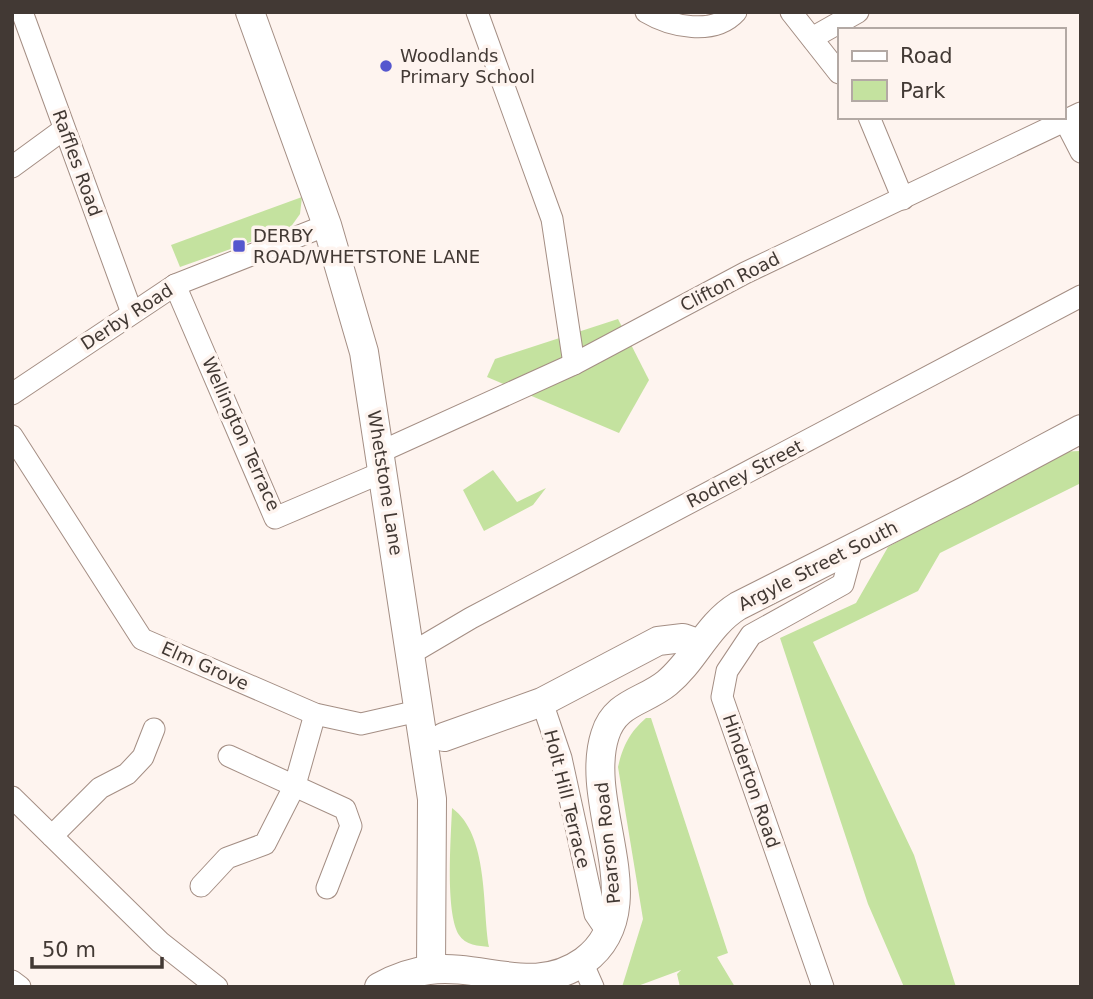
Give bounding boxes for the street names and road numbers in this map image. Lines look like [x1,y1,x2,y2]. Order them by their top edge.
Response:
street label: Raffles Road [48,107,106,219]
street label: Clifton Road [676,247,783,316]
street label: Derby Road [77,279,177,354]
street label: Wellington Terrace [198,354,285,514]
street label: Whetstone Lane [364,409,407,557]
street label: Rodney Street [683,435,806,512]
street label: Argyle Street South [735,516,901,615]
street label: Elm Grove [158,637,252,694]
street label: Hinderton Road [719,711,784,851]
street label: Holt Hill Terrace [540,727,595,870]
street label: Pearson Road [591,781,624,905]

